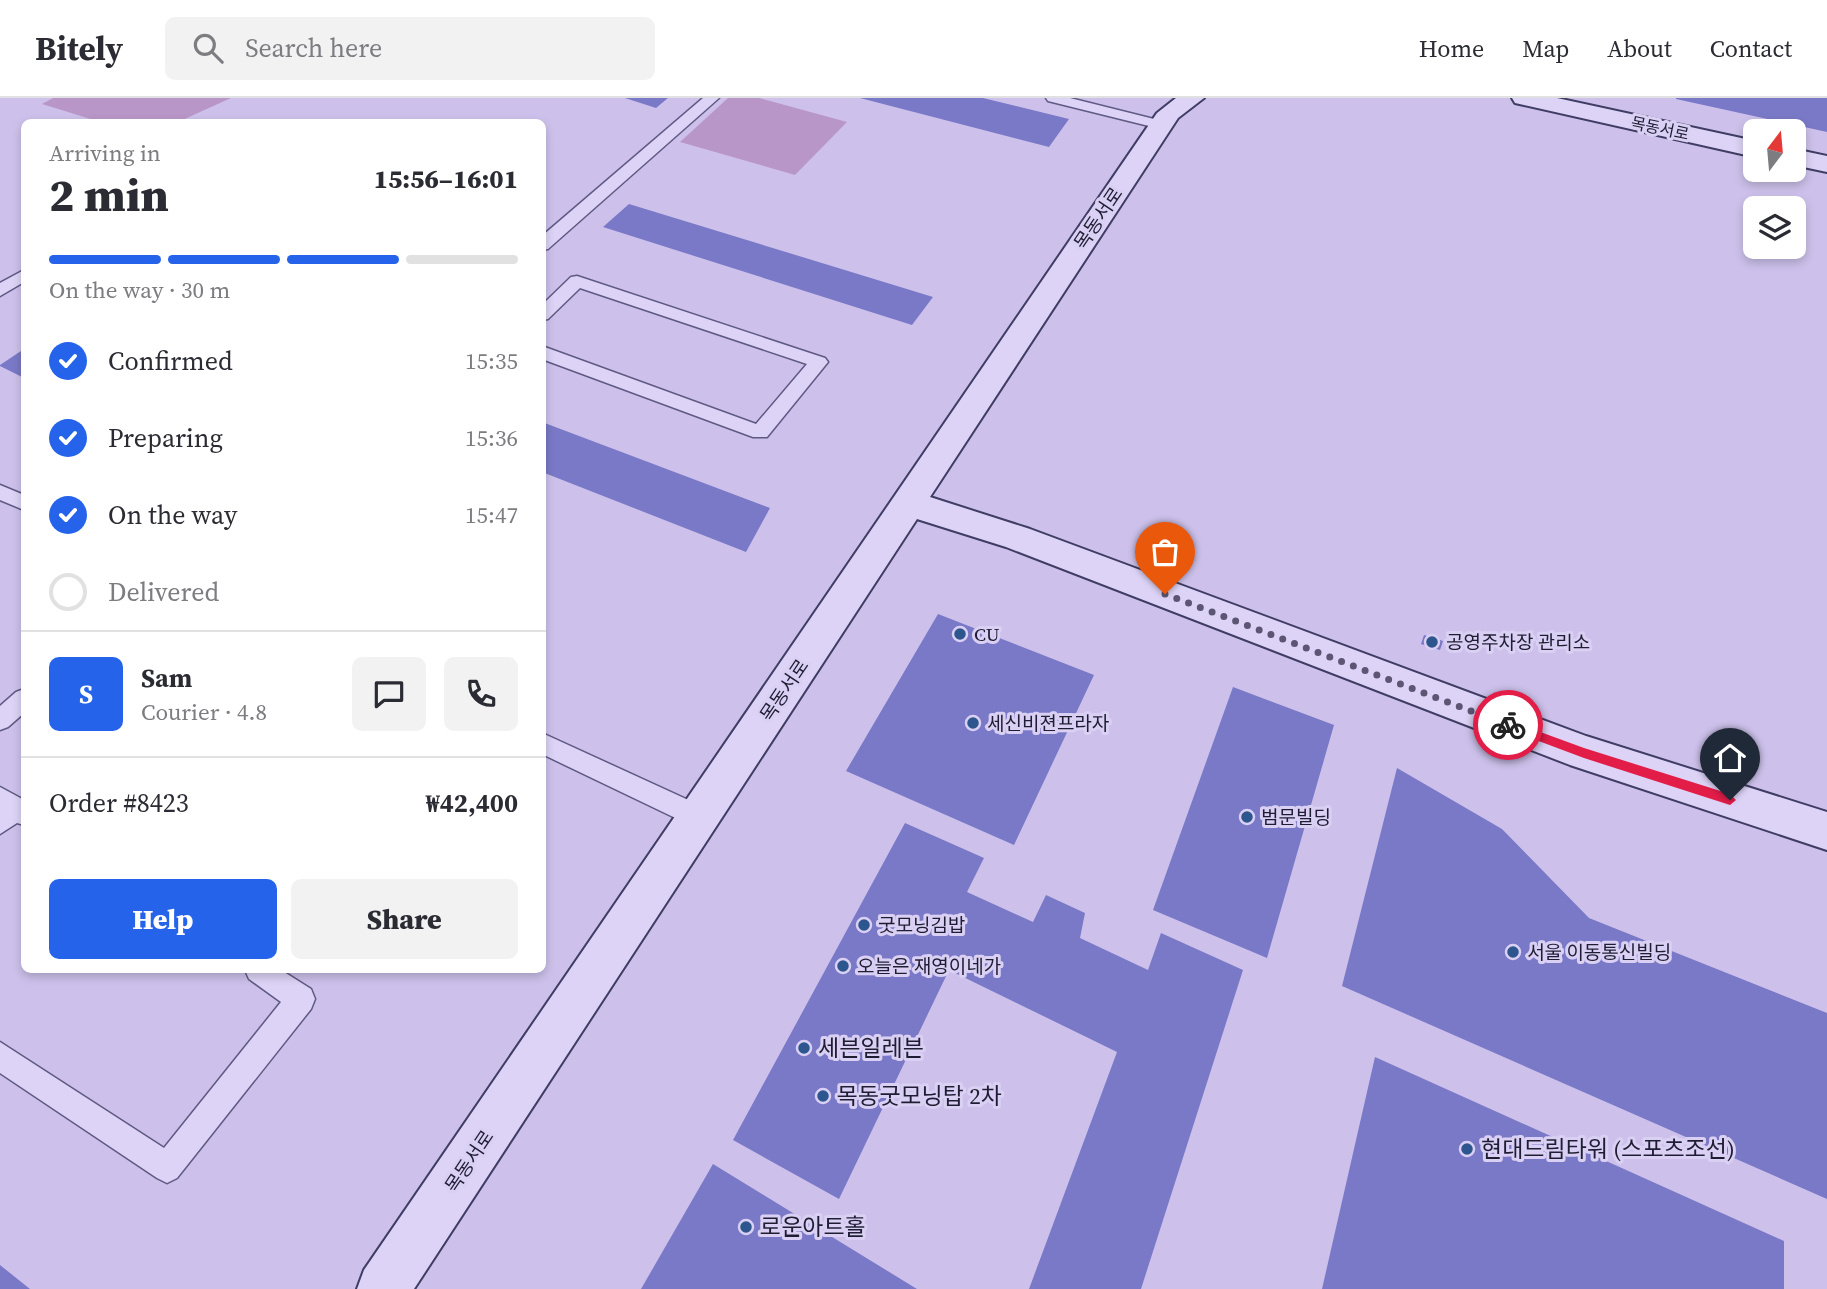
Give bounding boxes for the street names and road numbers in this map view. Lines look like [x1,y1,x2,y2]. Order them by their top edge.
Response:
street label: 목동서로 [1629,111,1691,145]
street label: 목동서로 [1068,182,1128,254]
street label: 목동서로 [754,654,814,726]
street label: 목동서로 [439,1125,499,1197]

